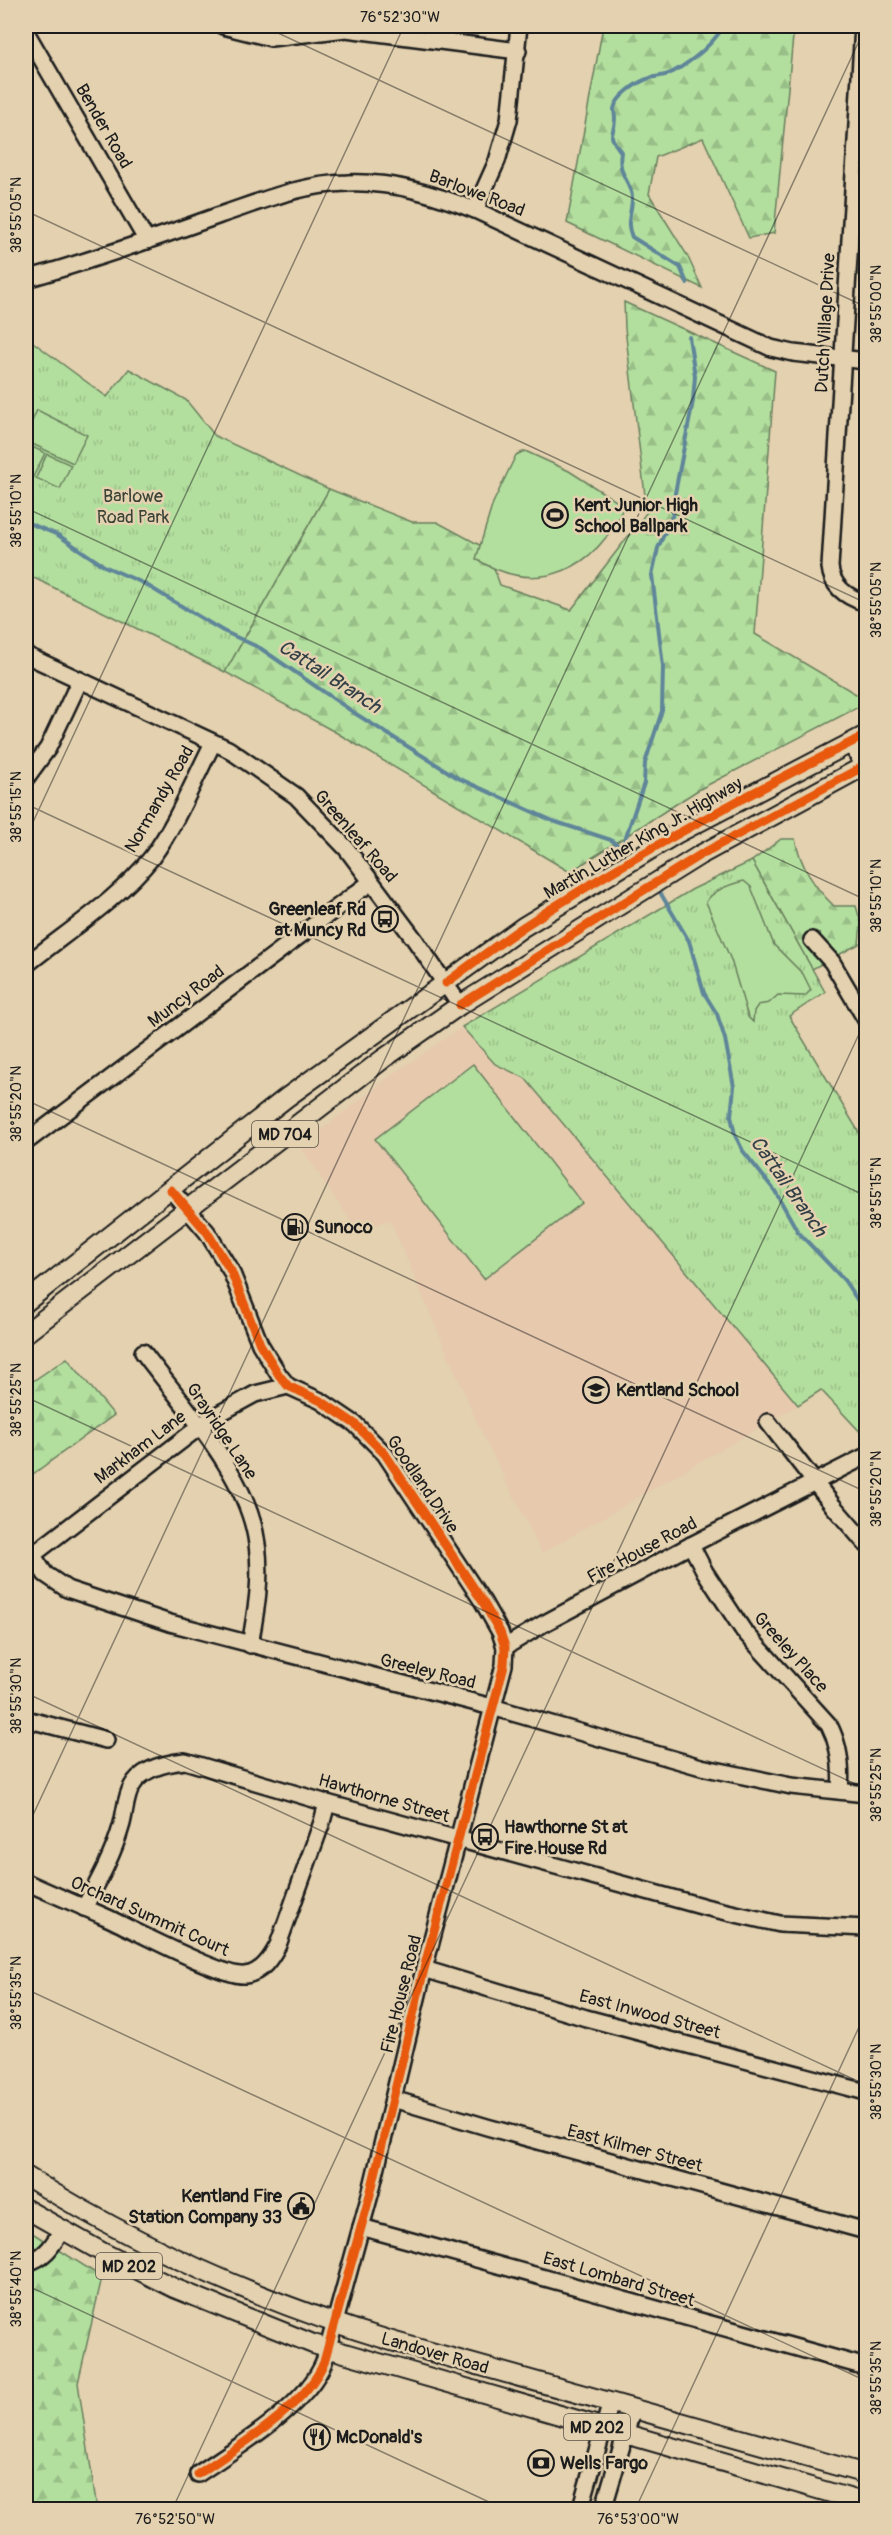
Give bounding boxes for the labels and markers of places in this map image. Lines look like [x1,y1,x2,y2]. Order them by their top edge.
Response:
place label: Kent Junior High School Ballpark [574,494,698,538]
sports icon: Kent Junior High School Ballpark [540,500,570,530]
place label: Greenleaf Rd at Muncy Rd [268,898,366,942]
bus stop icon: Greenleaf Rd at Muncy Rd [370,904,400,934]
fuel station icon: Sunoco [280,1212,310,1242]
place label: Sunoco [314,1216,373,1239]
school or university icon: Kentland School [581,1375,611,1405]
place label: Kentland School [616,1379,739,1402]
place label: Hawthorne St at Fire House Rd [504,1816,628,1860]
bus stop icon: Hawthorne St at Fire House Rd [470,1822,500,1852]
place label: Kentland Fire Station Company 33 [128,2185,283,2229]
public building icon: Kentland Fire Station Company 33 [286,2191,316,2221]
restaurant icon: McDonald's [302,2422,332,2452]
place label: McDonald's [336,2426,423,2449]
bank icon: Wells Fargo [526,2448,556,2478]
place label: Wells Fargo [560,2452,648,2475]

